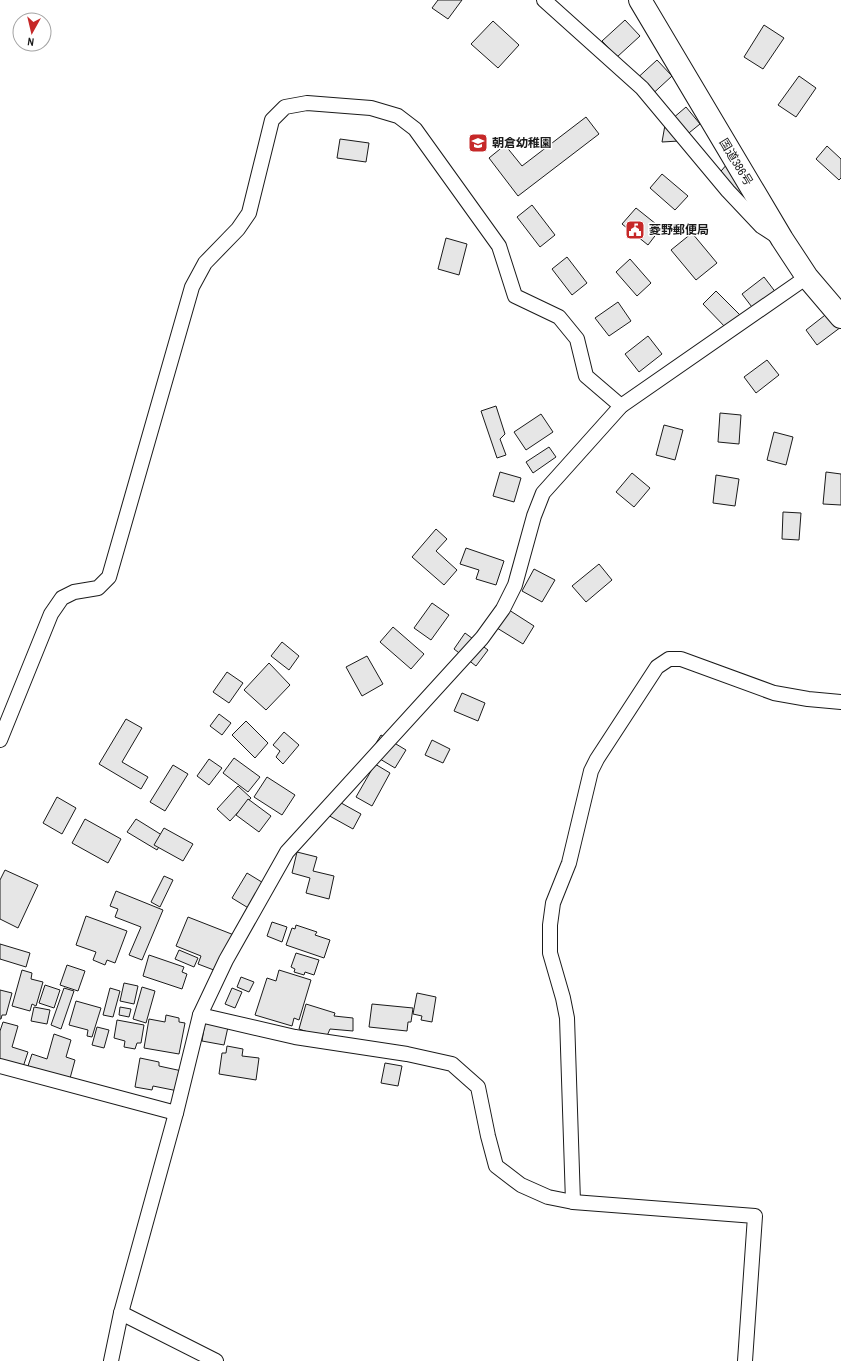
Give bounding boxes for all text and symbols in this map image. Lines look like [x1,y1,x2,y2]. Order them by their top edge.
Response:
north arrow [12,12,52,52]
text: N [26,35,35,49]
school or university icon: 朝倉幼稚園 [467,132,489,154]
place label: 朝倉幼稚園 [492,135,552,151]
street label: 国道386号 [716,135,756,189]
public building icon: 菱野郵便局 [624,219,646,241]
place label: 菱野郵便局 [649,222,709,238]

